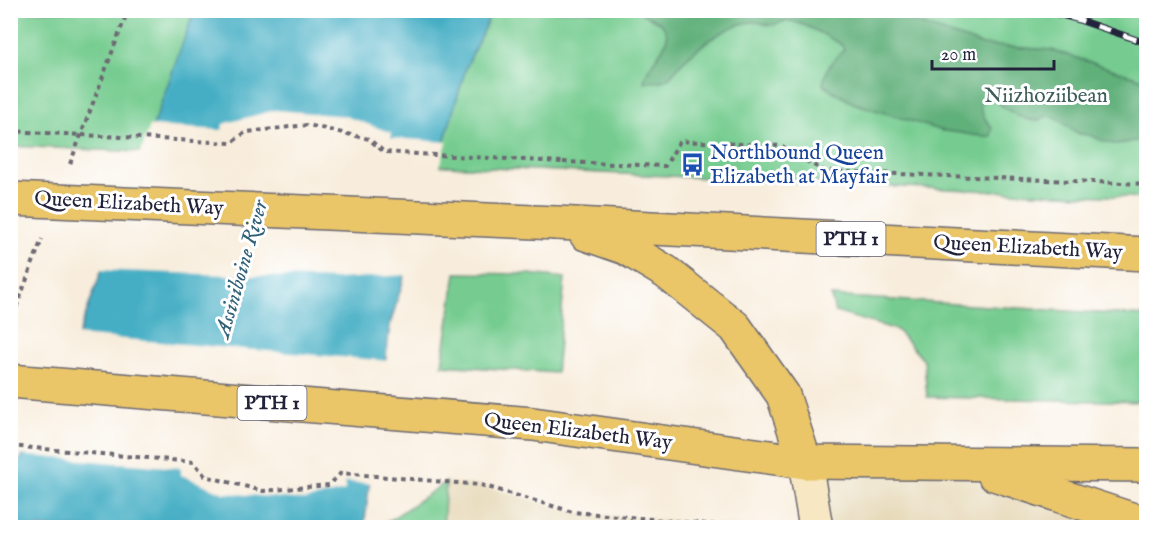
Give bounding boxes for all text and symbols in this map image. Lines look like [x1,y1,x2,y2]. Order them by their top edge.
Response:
scale bar [932,33,1054,71]
text: 20 m [941,44,976,67]
park label: Niizhoziibean [984,83,1108,110]
place label: Northbound Queen Elizabeth at Mayfair [710,140,889,191]
bus stop icon: Northbound Queen Elizabeth at Mayfair [679,152,705,178]
street label: Queen Elizabeth Way [34,186,225,222]
water label: Assiniboine River [208,195,275,343]
road number: PTH 1 [816,222,886,256]
street label: Queen Elizabeth Way [933,230,1124,266]
road number: PTH 1 [238,386,306,420]
street label: Queen Elizabeth Way [482,407,674,457]

